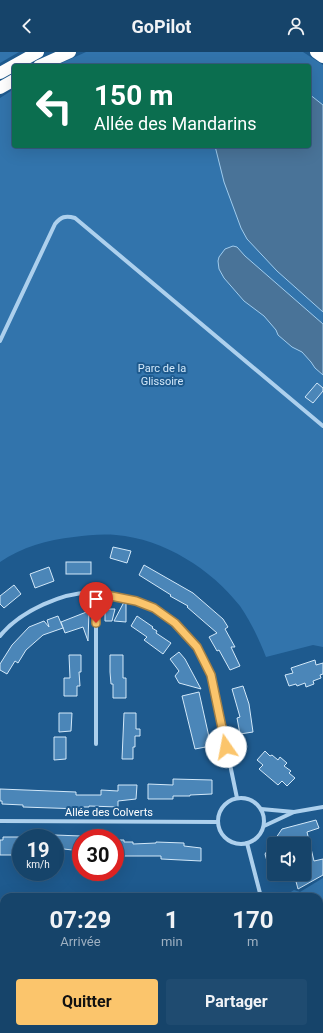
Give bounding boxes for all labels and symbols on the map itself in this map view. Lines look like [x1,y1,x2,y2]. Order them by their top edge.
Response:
park label: Parc de la Glissoire [138,362,186,388]
pin [79,582,113,623]
position arrow [205,726,247,768]
street label: Allée des Colverts [65,806,153,819]
speed limit sign: 30 [72,829,124,881]

